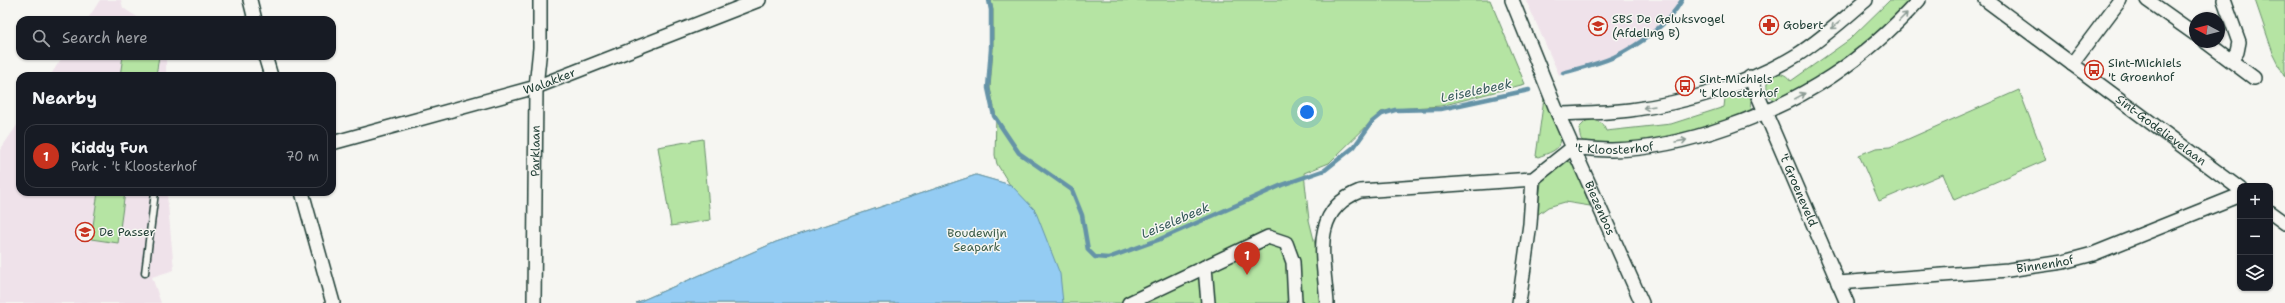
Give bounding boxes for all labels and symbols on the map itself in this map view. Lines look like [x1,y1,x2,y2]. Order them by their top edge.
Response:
place label: SBS De Geluksvogel (Afdeling B) [1612,11,1725,41]
one-way arrow [1898,12,1908,22]
north arrow [2189,12,2225,48]
pharmacy icon: Gobert [1758,14,1780,36]
school or university icon: SBS De Geluksvogel (Afdeling B) [1587,15,1609,37]
place label: Gobert [1783,17,1823,33]
one-way arrow [1831,21,1842,30]
place label: Sint-Michiels 't Groenhof [2108,55,2182,85]
bus stop icon: Sint-Michiels 't Groenhof [2083,59,2105,81]
street label: Walakker [521,64,578,98]
place label: Sint-Michiels 't Kloosterhof [1699,71,1778,101]
water label: Leiselebeek [1439,75,1514,106]
bus stop icon: Sint-Michiels 't Kloosterhof [1674,75,1696,97]
street label: Sint-Godelievelaan [2112,91,2209,169]
one-way arrow [1794,92,1806,99]
your location [1297,102,1317,122]
one-way arrow [1643,103,1656,111]
street label: Parklaan [527,125,544,177]
one-way arrow [1674,136,1687,144]
street label: 't Kloosterhof [1575,138,1655,158]
street label: 't Groeneveld [1776,151,1821,229]
street label: Biezenbos [1581,178,1619,238]
water label: Leiselebeek [1139,198,1212,242]
school or university icon: De Passer [74,221,96,243]
place label: De Passer [99,224,155,240]
park label: Boudewijn Seapark [947,225,1007,255]
pin: 1 [1234,242,1260,275]
street label: Binnenhof [2015,251,2076,277]

